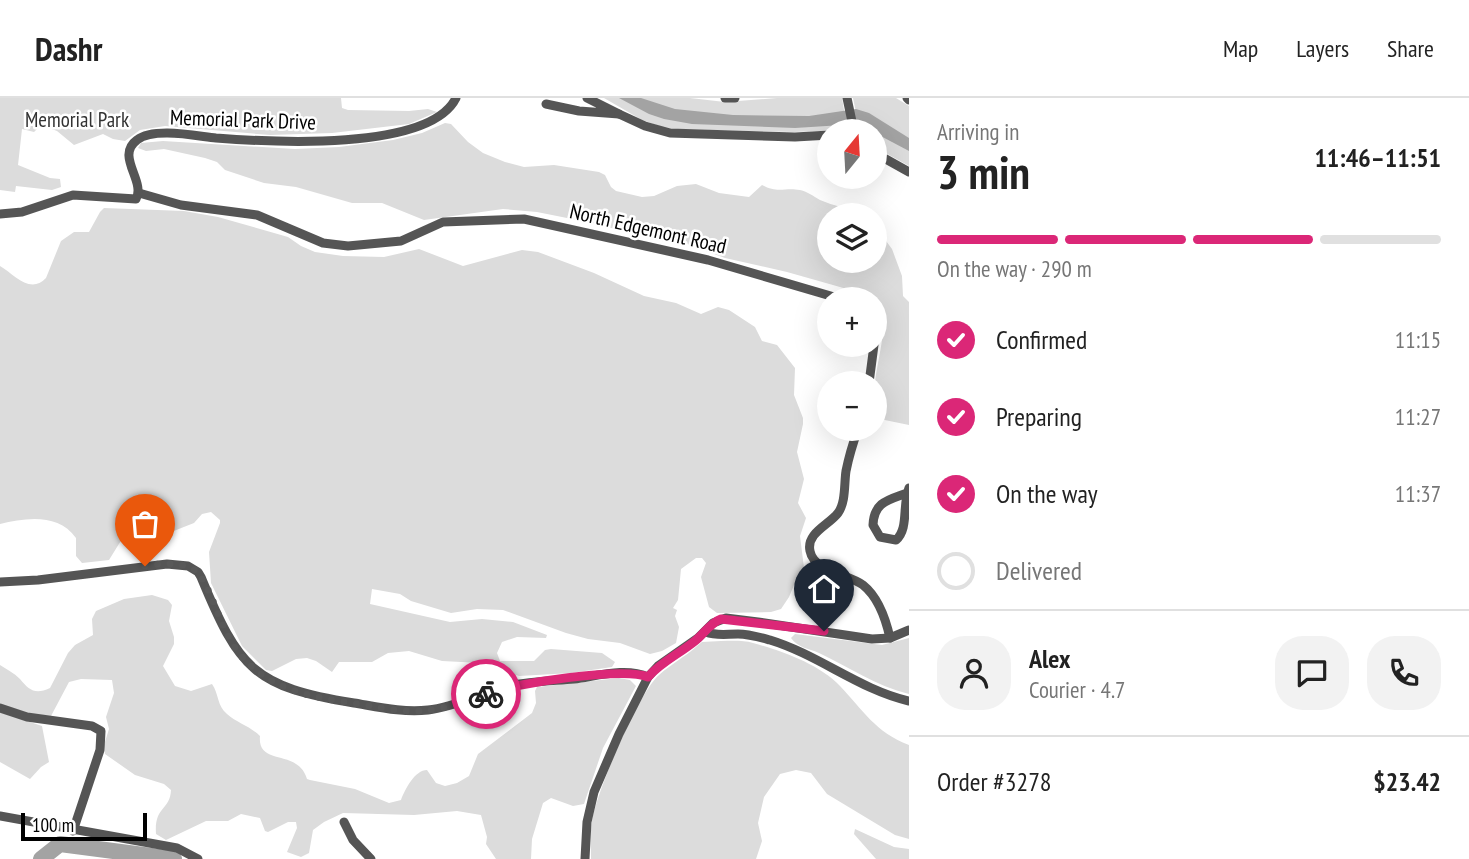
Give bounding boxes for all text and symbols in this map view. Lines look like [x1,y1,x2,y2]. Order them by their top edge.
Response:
text: Dashr [35,27,102,70]
text: Map [1223,33,1258,64]
text: Layers [1296,33,1349,64]
text: Share [1387,33,1434,64]
street label: Memorial Park Drive [170,103,317,136]
park label: Memorial Park [25,106,129,133]
text: Arriving in [937,117,1019,146]
north arrow [817,119,887,189]
map controls [817,119,887,441]
text: 11:46–11:51 [1314,141,1441,174]
text: 3 min [937,142,1030,202]
street label: North Edgemont Road [567,197,729,260]
button: layers [817,203,887,273]
text: On the way · 290 m [937,254,1092,283]
button: + [817,287,887,357]
icon: check [937,321,975,359]
text: Confirmed [996,323,1087,356]
text: 11:15 [1395,325,1441,354]
button: − [817,371,887,441]
icon: check [937,398,975,436]
text: Preparing [996,400,1082,433]
text: 11:27 [1395,402,1441,431]
icon: check [937,475,975,513]
text: On the way [996,477,1098,510]
text: 11:37 [1395,479,1441,508]
pin [115,494,175,566]
icon: bag [126,505,164,543]
text: Delivered [996,554,1082,587]
pin [794,559,854,631]
icon: home [805,570,843,608]
button: person [937,636,1011,710]
button: chat [1275,636,1349,710]
button: phone [1367,636,1441,710]
text: Alex [1029,642,1070,675]
courier [451,659,521,729]
icon: bike [467,675,505,713]
text: Courier · 4.7 [1029,675,1125,704]
text: Order #3278 [937,765,1052,798]
text: $23.42 [1373,765,1441,798]
scale bar [21,810,147,842]
text: 100 m [32,813,74,837]

